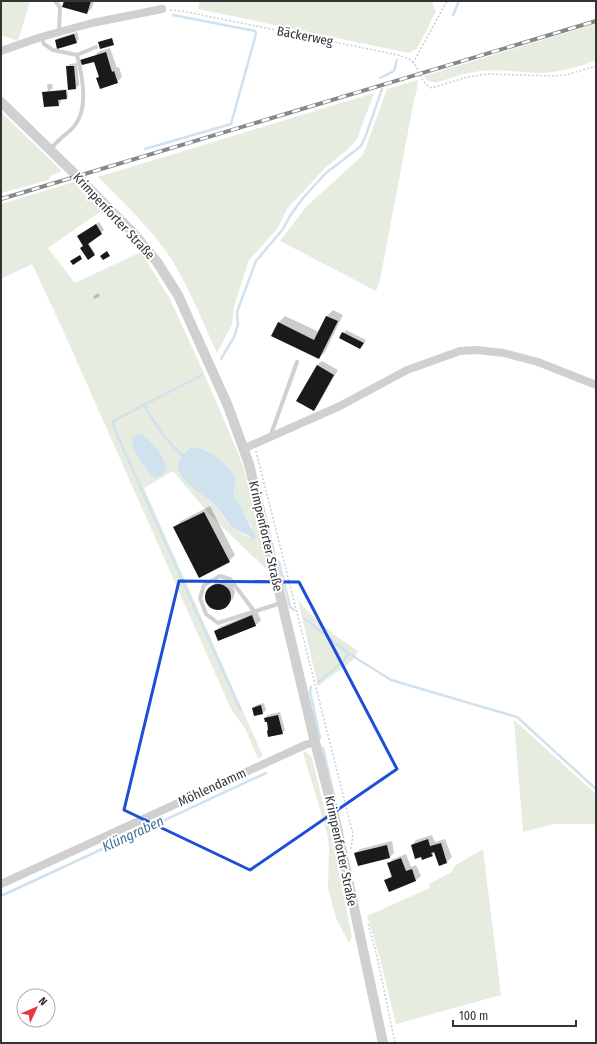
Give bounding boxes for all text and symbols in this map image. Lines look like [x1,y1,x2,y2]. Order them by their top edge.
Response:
street label: Bäckerweg [276,23,335,49]
street label: Krimpenforter Straße [70,170,158,262]
street label: Krimpenforter Straße [246,479,286,593]
street label: Möhlendamm [176,765,248,809]
street label: Krimpenforter Straße [322,794,360,908]
water label: Klüngraben [99,812,167,856]
north arrow [16,988,56,1028]
text: N [36,995,50,1008]
scale bar [453,1002,576,1028]
text: 100 m [459,1009,488,1023]

